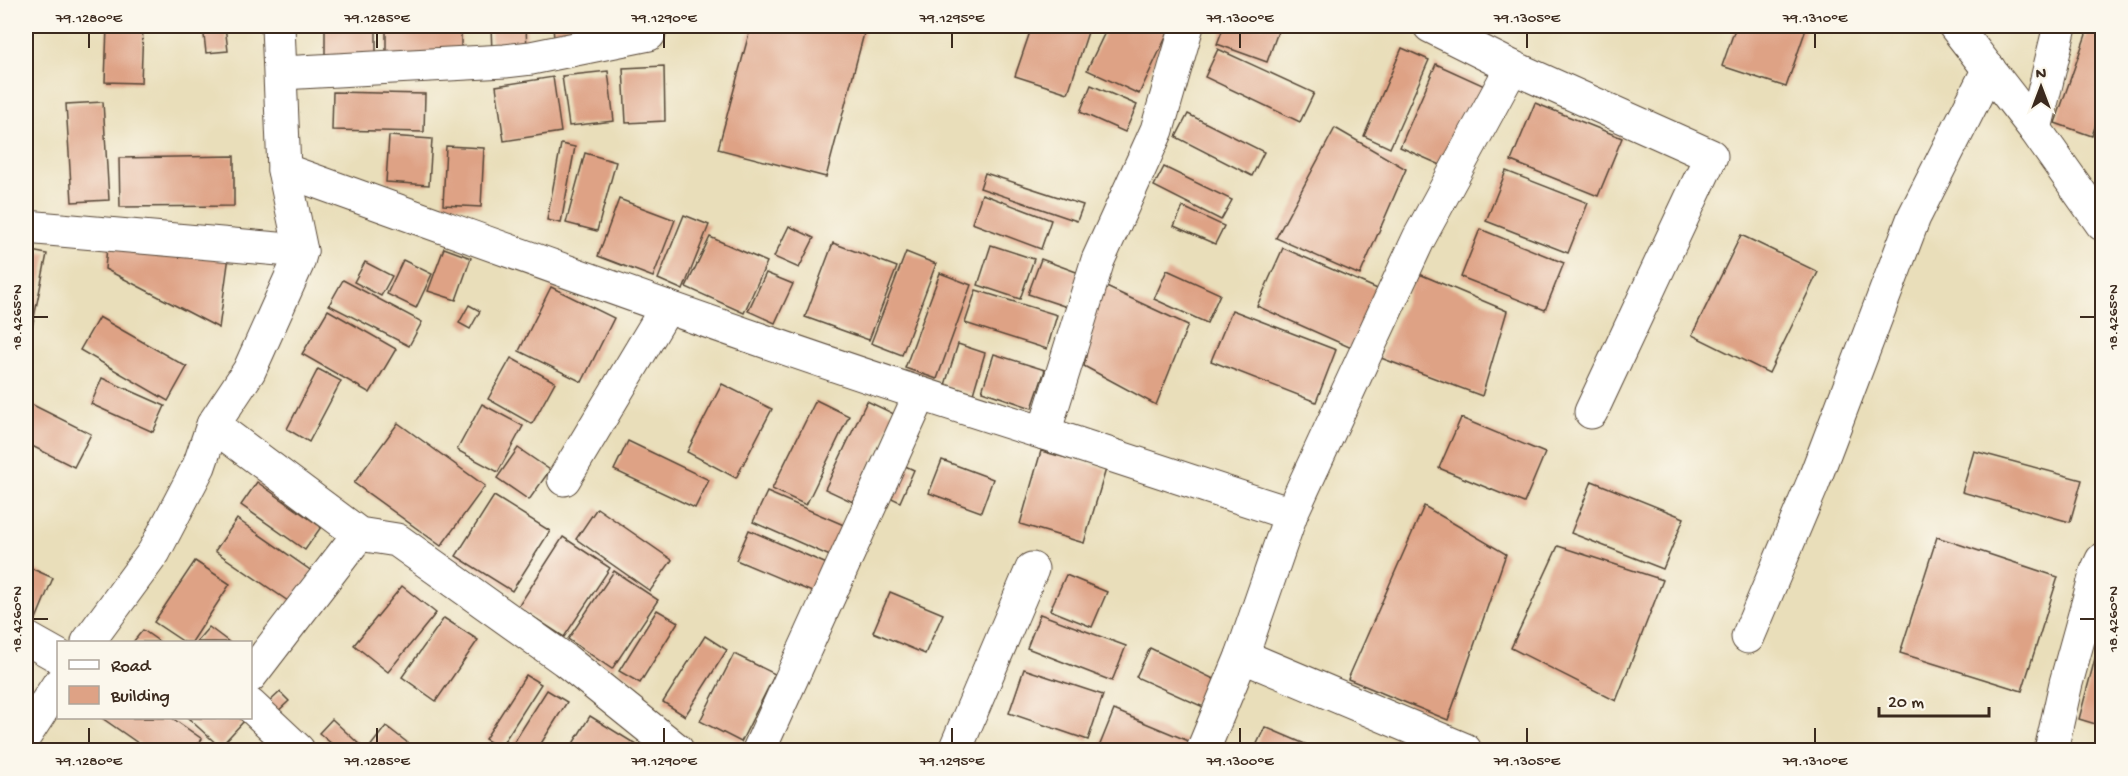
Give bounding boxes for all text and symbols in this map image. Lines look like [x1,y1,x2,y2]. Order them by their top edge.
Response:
text: 79.1280°E [55,10,123,28]
text: 79.1285°E [343,10,410,28]
text: 79.1290°E [630,10,697,28]
text: 79.1295°E [919,10,985,28]
text: 79.1300°E [1205,10,1274,28]
text: 79.1305°E [1493,10,1561,28]
text: 79.1310°E [1782,10,1848,28]
north arrow [2011,57,2071,117]
text: N [2036,66,2047,85]
text: 18.4265°N [9,284,27,351]
text: 18.4265°N [2105,284,2123,351]
text: 18.4260°N [9,586,27,653]
text: 18.4260°N [2105,586,2123,653]
legend [57,641,252,719]
text: Road [111,657,152,678]
scale bar [1879,680,1988,718]
text: Building [110,687,170,708]
text: 20 m [1888,693,1924,714]
text: 79.1280°E [55,753,123,771]
text: 79.1285°E [343,753,410,771]
text: 79.1290°E [630,753,697,771]
text: 79.1295°E [919,753,985,771]
text: 79.1300°E [1205,753,1274,771]
text: 79.1305°E [1493,753,1561,771]
text: 79.1310°E [1782,753,1848,771]

